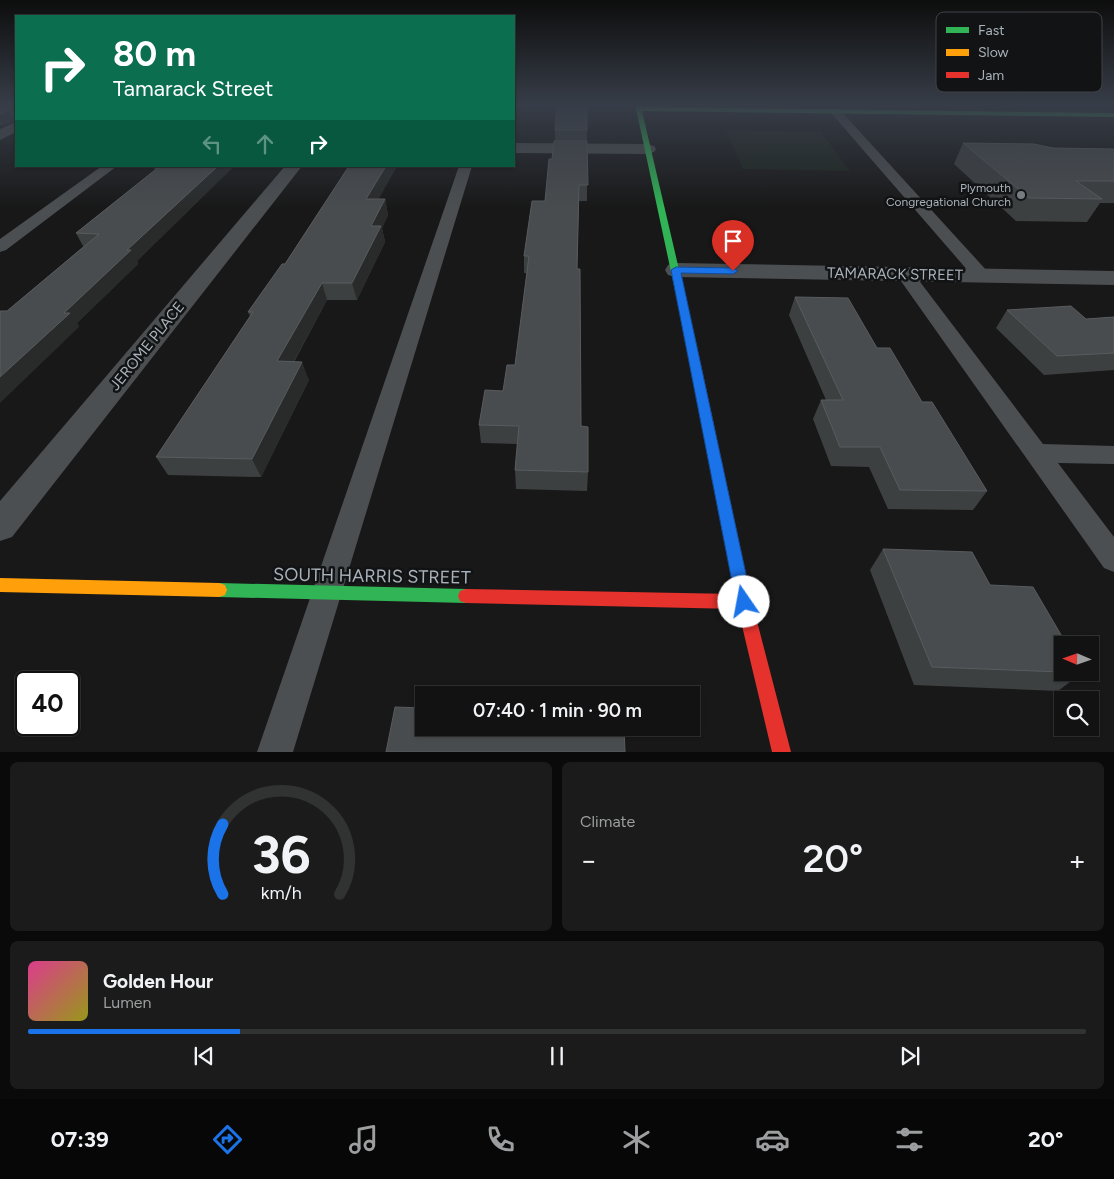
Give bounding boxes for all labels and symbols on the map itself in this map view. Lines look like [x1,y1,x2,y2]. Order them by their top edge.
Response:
legend [936,12,1102,92]
text: Fast [978,22,1004,39]
text: Slow [978,44,1009,61]
text: Jam [978,67,1004,84]
place label: Plymouth Congregational Church [886,181,1011,209]
marker: Plymouth Congregational Church [1015,189,1027,201]
pin [712,220,754,271]
street label: TAMARACK STREET [827,264,964,284]
street label: JEROME PLACE [106,298,188,394]
street label: SOUTH HARRIS STREET [273,563,471,589]
position arrow [717,575,769,627]
north arrow [1054,636,1099,681]
speed limit sign: 40 [15,671,80,736]

